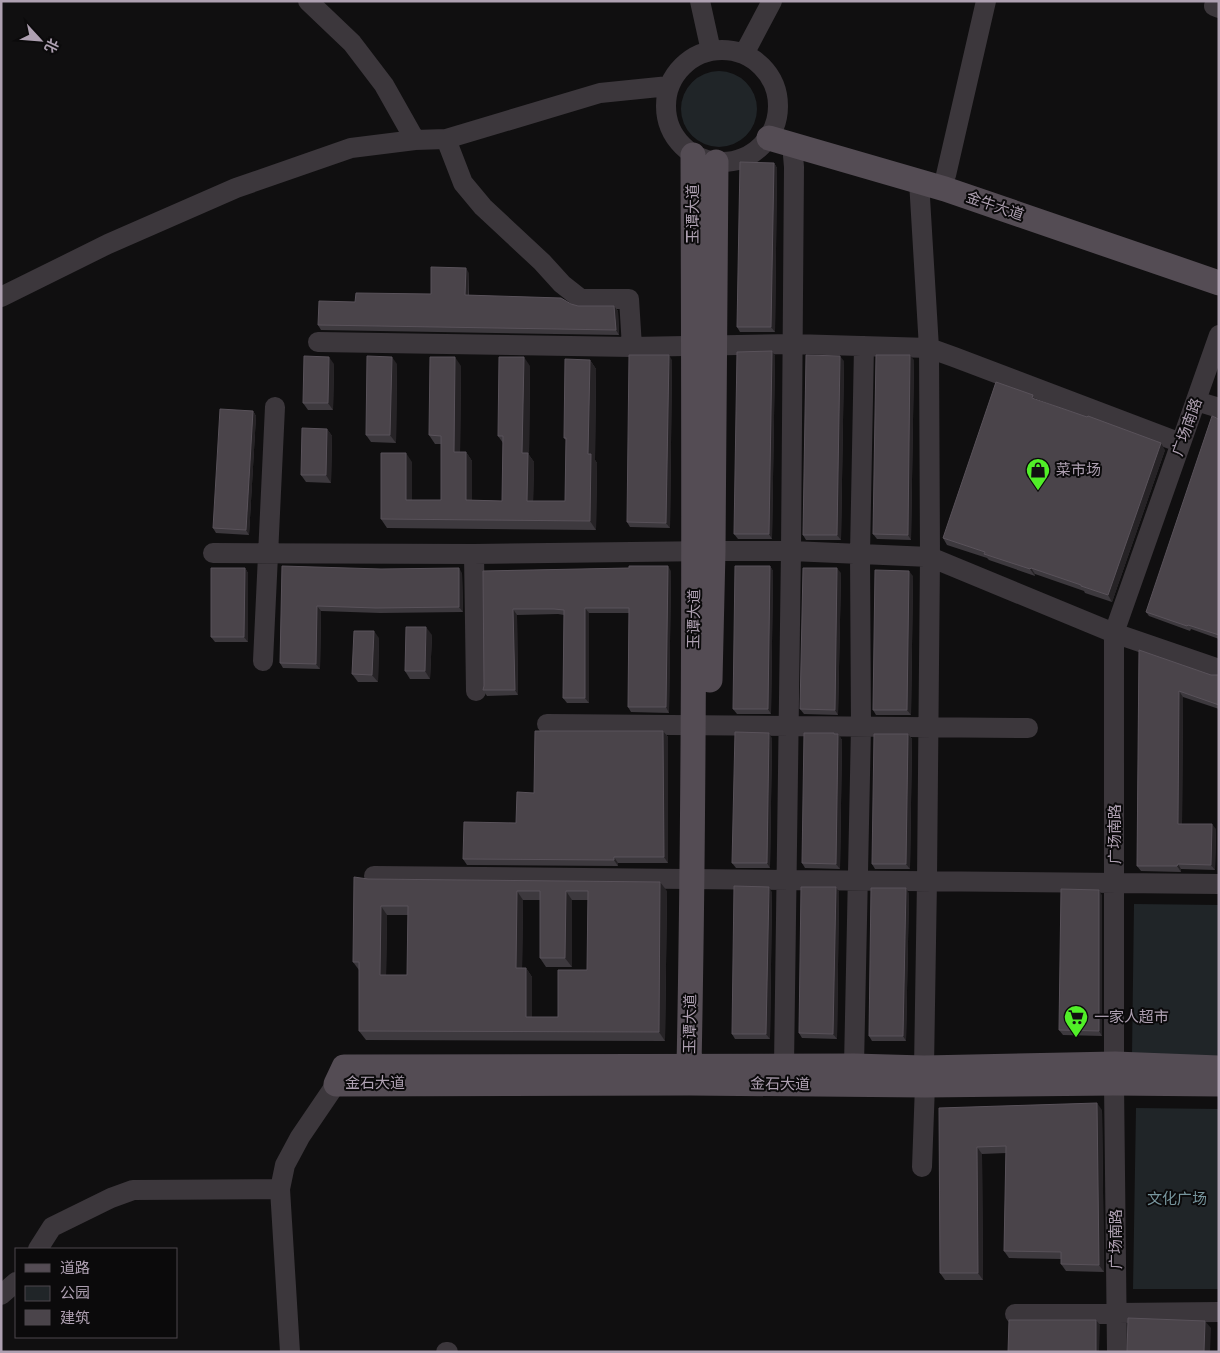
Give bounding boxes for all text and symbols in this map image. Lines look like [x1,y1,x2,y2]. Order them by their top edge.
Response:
north arrow [15,15,65,65]
text: 北 [41,35,63,56]
street label: 玉谭大道 [683,184,702,244]
street label: 金牛大道 [964,187,1027,224]
street label: 广场南路 [1167,395,1206,458]
shop icon: 菜市场 [1025,457,1051,491]
place label: 菜市场 [1056,460,1101,479]
street label: 玉谭大道 [683,589,704,649]
street label: 广场南路 [1105,804,1124,864]
street label: 玉谭大道 [679,994,700,1054]
supermarket icon: 一家人超市 [1063,1004,1089,1038]
place label: 一家人超市 [1094,1007,1169,1026]
street label: 金石大道 [345,1073,405,1092]
street label: 金石大道 [750,1073,810,1094]
park label: 文化广场 [1147,1189,1207,1208]
street label: 广场南路 [1106,1209,1125,1269]
legend [15,1248,178,1338]
text: 道路 [60,1258,90,1277]
text: 公园 [60,1283,90,1302]
text: 建筑 [60,1308,90,1327]

